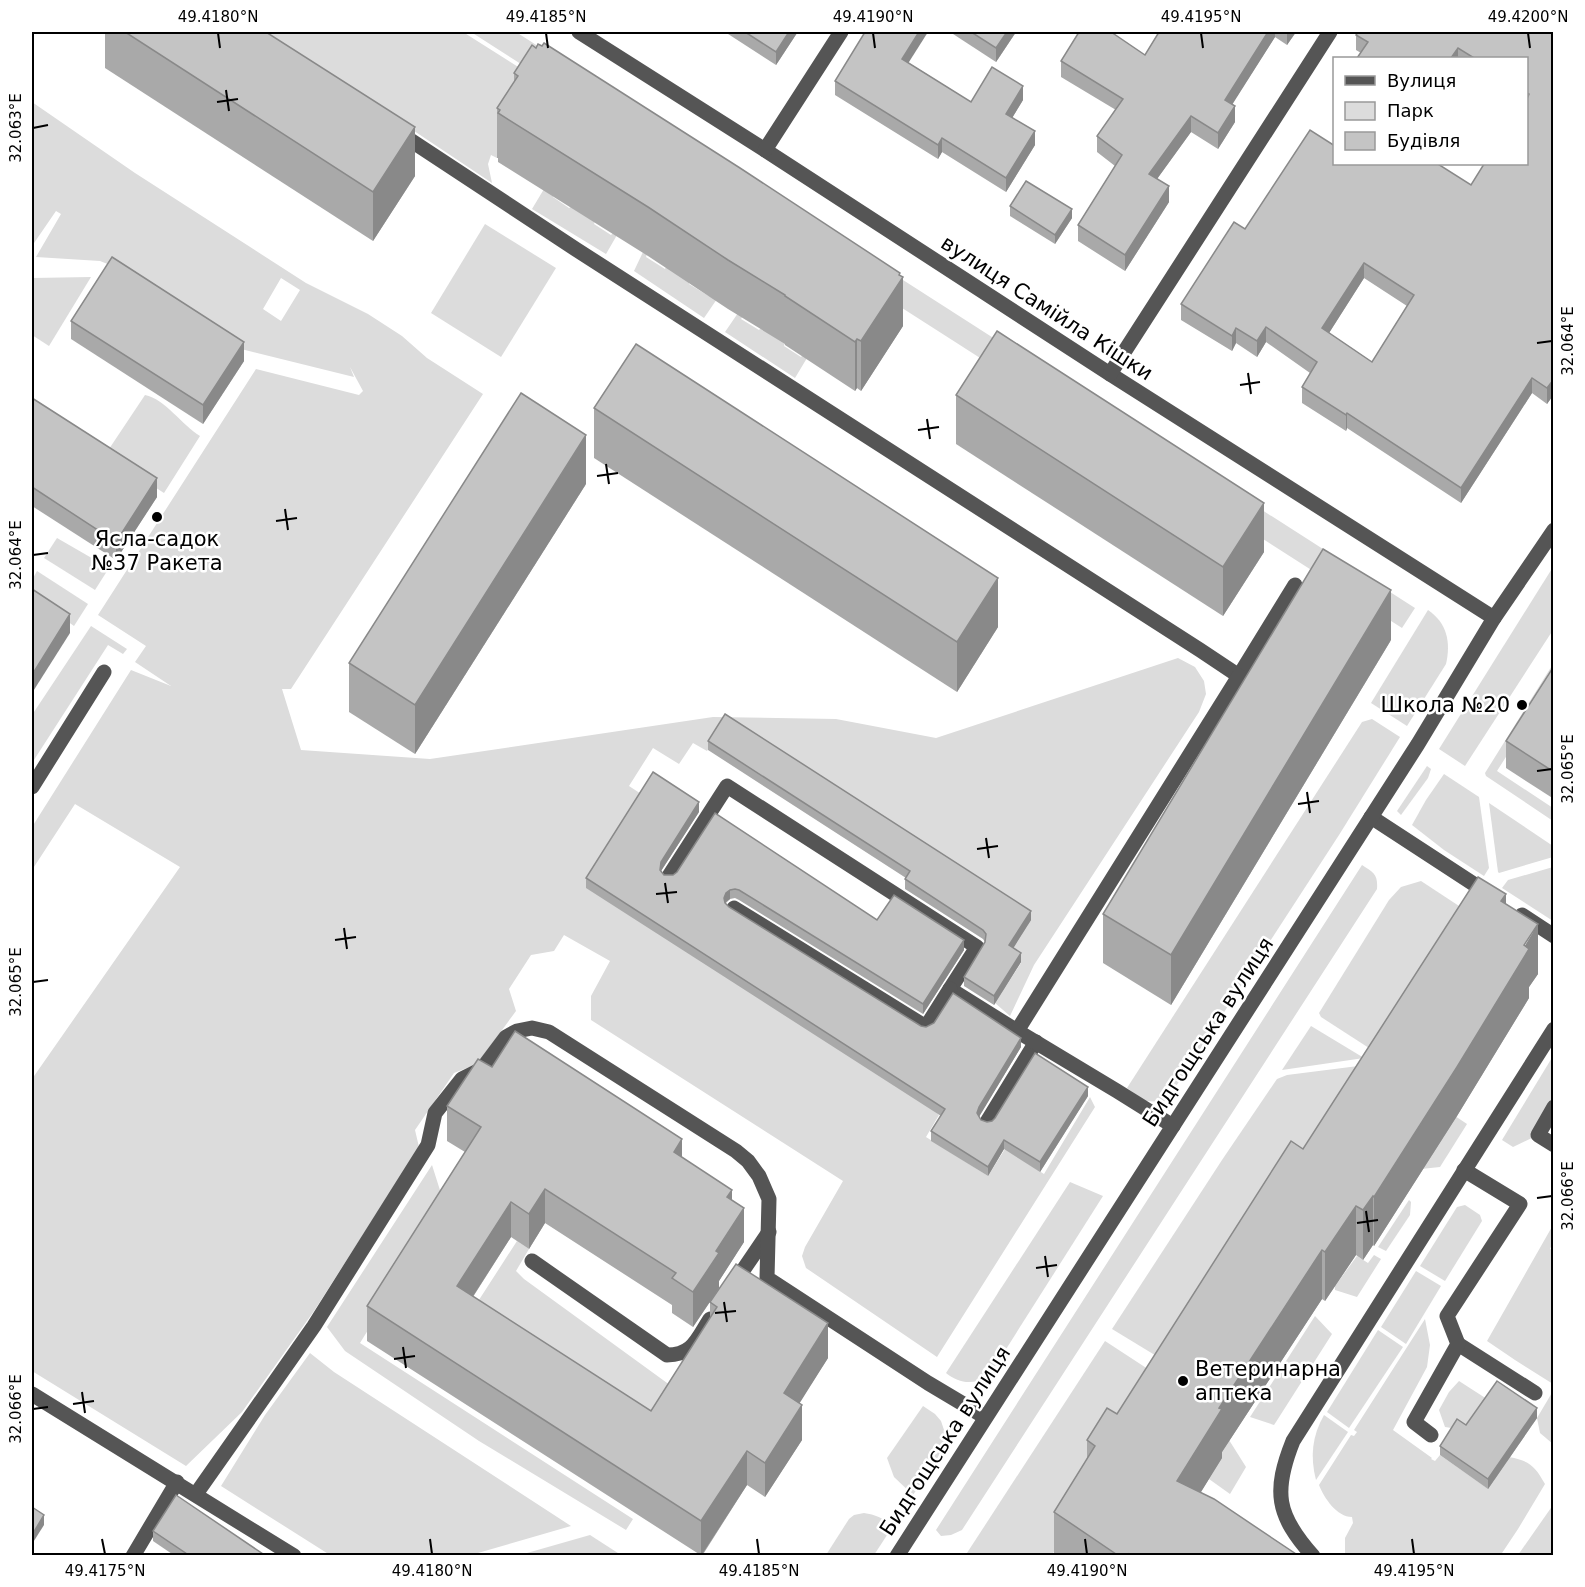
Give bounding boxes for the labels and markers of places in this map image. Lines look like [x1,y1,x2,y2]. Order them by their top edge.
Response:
marker: Ясла-садок №37 Ракета [150,510,164,524]
place label: Ясла-садок №37 Ракета [91,527,223,575]
place label: Школа №20 [1380,693,1510,717]
marker: Школа №20 [1515,698,1529,712]
place label: Ветеринарна аптека [1195,1357,1341,1405]
marker: Ветеринарна аптека [1176,1374,1190,1388]

